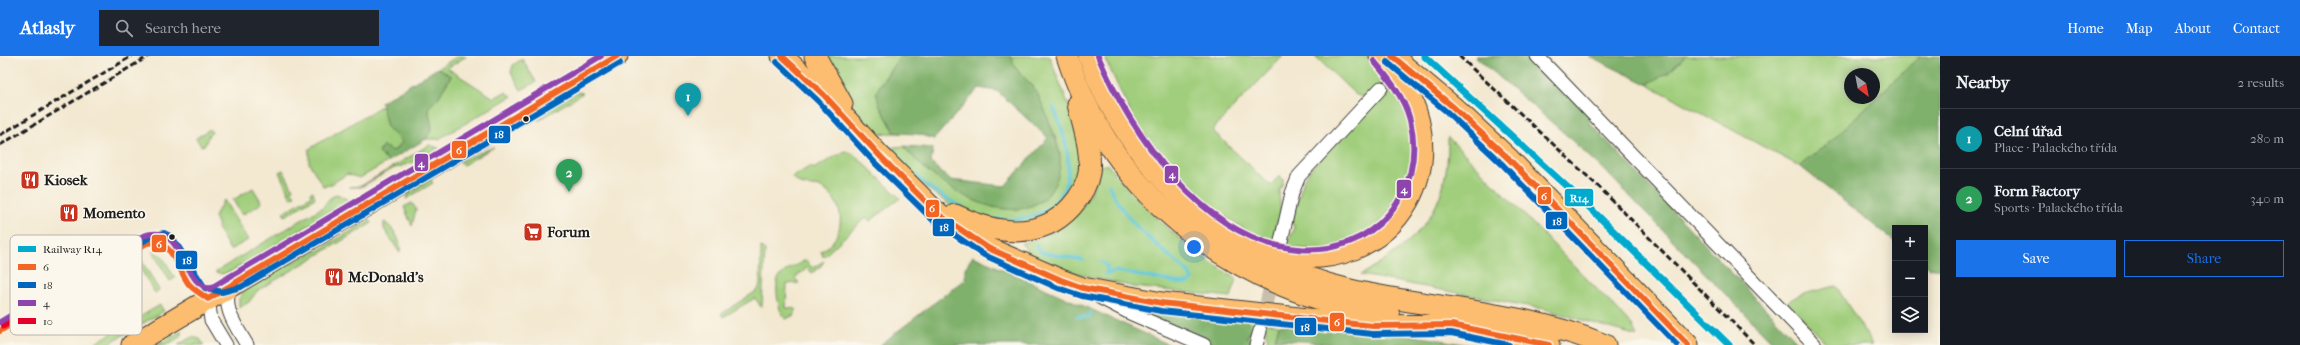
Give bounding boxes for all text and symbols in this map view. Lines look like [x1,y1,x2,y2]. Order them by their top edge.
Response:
search box [99,10,379,46]
text: Atlasly [20,17,75,39]
icon: search [113,17,135,39]
text: Search here [145,19,221,37]
text: Home [2067,20,2104,37]
text: Map [2126,20,2153,37]
text: About [2175,20,2211,37]
text: Contact [2233,20,2280,37]
north arrow [1844,68,1880,104]
text: Nearby [1956,72,2010,92]
text: 2 results [2238,75,2284,90]
pin: 1 [675,83,701,116]
unlabelled marker [521,114,531,124]
text: Celní úřad [1994,122,2062,140]
line badge: 18 [488,125,511,144]
text: 18 [494,128,504,141]
text: 1 [1967,131,1971,146]
text: 280 m [2250,131,2284,146]
line badge: 6 [451,140,467,159]
text: Place · Palackého třída [1994,140,2117,155]
text: 6 [456,144,463,157]
line badge: 4 [414,153,429,172]
text: 4 [417,157,425,170]
pin: 2 [556,159,582,192]
line badge: 4 [1164,165,1179,184]
text: 4 [1168,168,1176,181]
restaurant icon: Kiosek [19,169,41,191]
place label: Kiosek [44,171,89,189]
line badge: 4 [1396,179,1412,199]
text: Form Factory [1994,182,2080,200]
text: 4 [1400,183,1408,196]
line badge: 6 [1537,186,1552,205]
line badge: R14 [1564,188,1594,207]
text: 6 [1541,190,1548,203]
text: 2 [1966,191,1972,206]
text: 340 m [2250,191,2284,206]
text: R14 [1570,192,1589,205]
line badge: 6 [925,199,940,218]
text: Sports · Palackého třída [1994,200,2123,215]
restaurant icon: Momento [58,202,80,224]
text: 6 [929,202,936,215]
place label: Momento [82,204,146,222]
line badge: 18 [1545,211,1568,230]
text: 18 [1552,215,1562,228]
line badge: 18 [932,218,955,237]
supermarket icon: Forum [522,221,544,243]
text: 18 [939,221,949,234]
place label: Forum [546,223,590,241]
map controls [1892,225,1928,333]
button: + [1892,225,1928,261]
unlabelled marker [167,232,177,242]
line badge: 6 [151,234,167,253]
legend [10,235,142,335]
your location [1184,237,1204,257]
text: 6 [156,238,163,251]
button: Save [1956,240,2116,277]
button: Share [2124,240,2284,277]
text: Railway R14 [43,243,103,256]
line badge: 18 [175,250,198,270]
text: 18 [182,254,192,267]
text: 6 [43,261,49,274]
button: − [1892,261,1928,297]
restaurant icon: McDonald's [323,266,345,288]
place label: McDonald's [347,268,424,286]
text: 18 [43,279,52,292]
text: 4 [43,297,50,310]
button: layers [1892,297,1928,333]
line badge: 6 [1329,312,1345,332]
text: 10 [43,315,53,328]
text: 6 [1334,316,1341,329]
line badge: 18 [1294,317,1317,336]
text: 18 [1300,321,1310,334]

